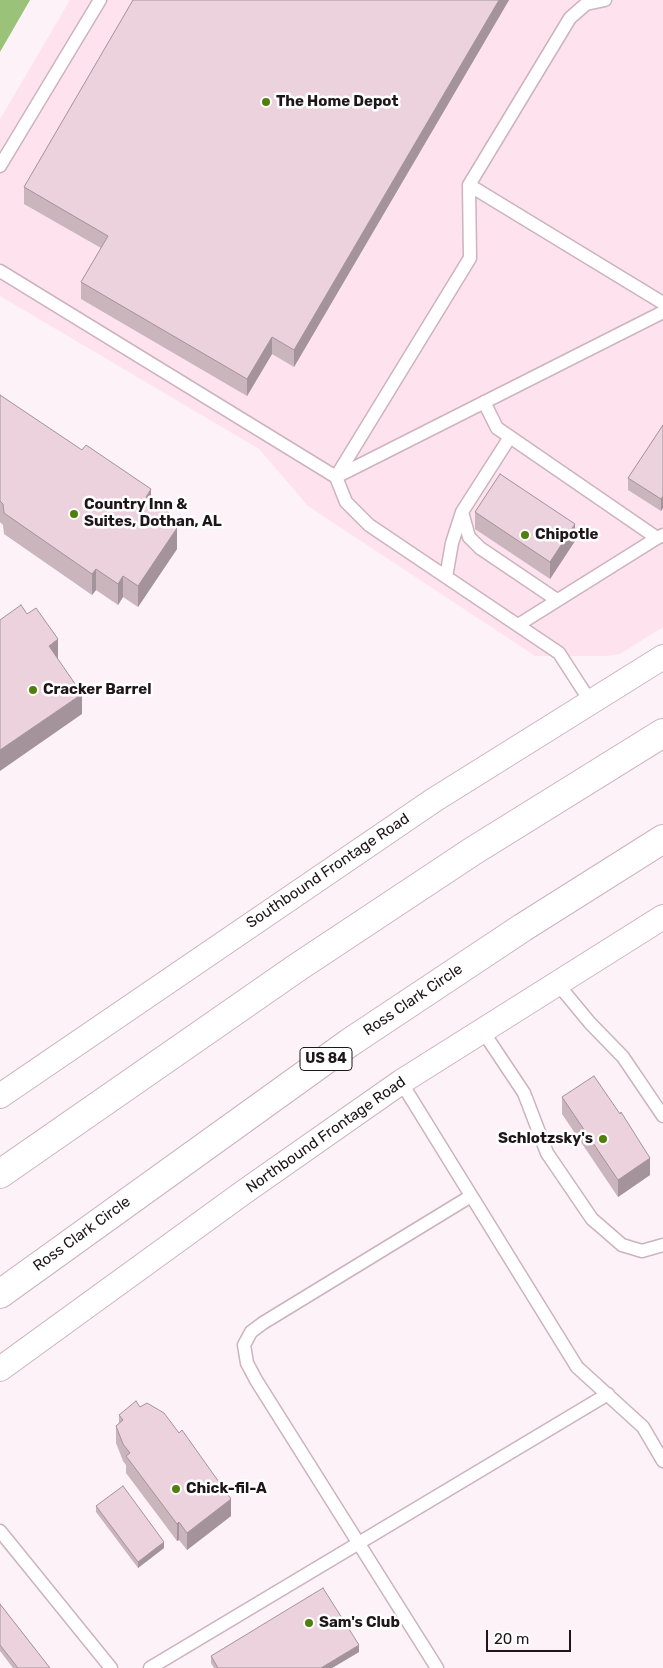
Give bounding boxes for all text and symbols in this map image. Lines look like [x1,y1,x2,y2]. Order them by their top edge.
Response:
place label: The Home Depot [276,93,399,111]
marker: The Home Depot [260,96,272,108]
place label: Country Inn & Suites, Dothan, AL [84,496,222,531]
marker: Country Inn & Suites, Dothan, AL [68,508,80,520]
place label: Chipotle [535,526,598,544]
marker: Chipotle [519,529,531,541]
place label: Cracker Barrel [43,681,151,699]
marker: Cracker Barrel [27,684,39,696]
street label: Southbound Frontage Road [243,810,413,932]
street label: Ross Clark Circle [360,960,466,1040]
road number: US 84 [300,1048,352,1070]
street label: Northbound Frontage Road [243,1073,409,1197]
place label: Schlotzsky's [498,1130,593,1148]
marker: Schlotzsky's [597,1133,609,1145]
street label: Ross Clark Circle [30,1193,134,1275]
place label: Chick-fil-A [186,1480,267,1498]
marker: Chick-fil-A [170,1483,182,1495]
place label: Sam's Club [319,1614,400,1632]
marker: Sam's Club [303,1617,315,1629]
scale bar [488,1620,573,1652]
text: 20 m [494,1630,529,1648]

